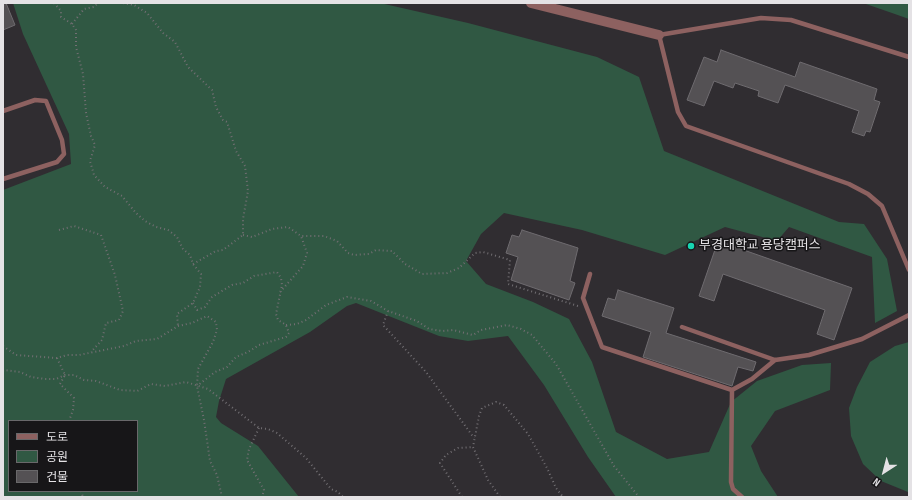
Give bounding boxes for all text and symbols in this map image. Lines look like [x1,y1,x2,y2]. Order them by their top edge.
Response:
place label: 부경대학교 용당캠퍼스 [699,238,821,254]
marker: 부경대학교 용당캠퍼스 [686,241,696,251]
legend [8,420,138,492]
text: 도로 [46,430,68,445]
text: 공원 [46,450,68,465]
north arrow [864,452,904,492]
text: 건물 [46,470,68,485]
text: N [870,475,883,489]

